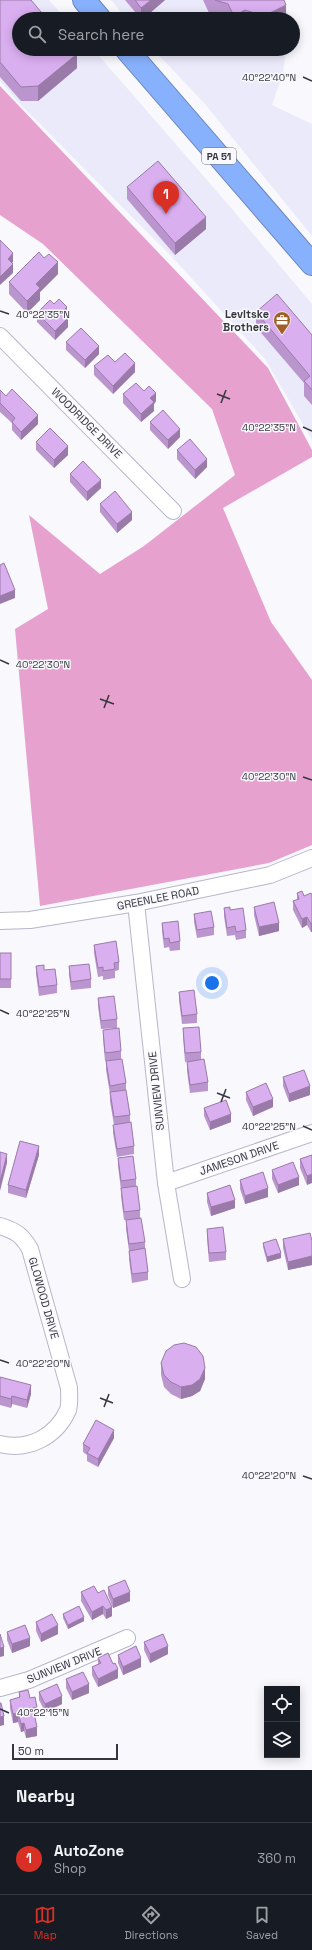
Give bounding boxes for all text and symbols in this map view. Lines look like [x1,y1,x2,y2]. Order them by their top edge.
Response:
search box [12,12,300,56]
icon: search [26,23,48,45]
text: Search here [58,25,144,44]
text: 40°22'40"N [242,71,296,84]
road number: PA 51 [202,148,236,164]
pin: 1 [153,181,179,214]
place label: Levitske Brothers [223,307,269,334]
text: 40°22'35"N [16,308,70,321]
office icon: Levitske Brothers [272,310,292,335]
street label: WOODRIDGE DRIVE [49,385,125,461]
text: 40°22'35"N [242,421,296,434]
text: 40°22'30"N [16,658,70,671]
text: 40°22'30"N [242,770,296,783]
street label: GREENLEE ROAD [116,883,200,913]
your location [202,973,222,993]
text: 40°22'25"N [16,1007,70,1020]
street label: SUNVIEW DRIVE [145,1051,167,1131]
text: 40°22'25"N [242,1120,296,1133]
street label: JAMESON DRIVE [197,1138,281,1178]
street label: GLOWOOD DRIVE [26,1256,62,1340]
text: 40°22'20"N [16,1357,70,1370]
text: 40°22'20"N [242,1469,296,1482]
street label: SUNVIEW DRIVE [25,1644,103,1686]
map controls [264,1686,300,1758]
button: locate [264,1686,300,1722]
text: 40°22'15"N [17,1706,69,1719]
button: layers [264,1722,300,1758]
scale bar [12,1742,118,1761]
text: 50 m [18,1744,44,1758]
text: Nearby [16,1785,75,1807]
text: AutoZone [54,1841,124,1860]
text: 1 [26,1850,32,1867]
text: 360 m [257,1850,296,1867]
text: Shop [54,1860,86,1877]
tab: Map [34,1904,57,1942]
tab: Directions [124,1904,178,1942]
tab: Saved [246,1904,278,1942]

